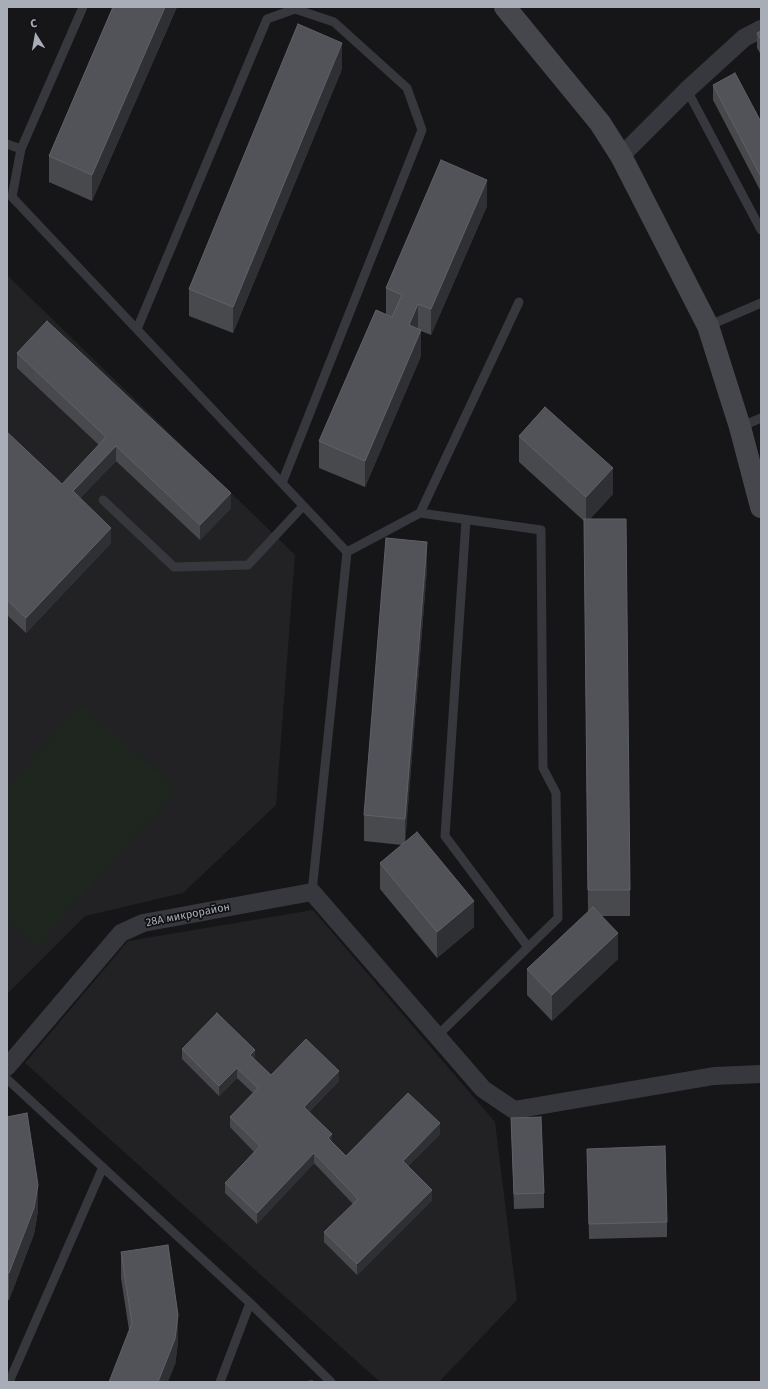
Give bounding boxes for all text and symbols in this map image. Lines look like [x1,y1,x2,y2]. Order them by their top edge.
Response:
north arrow [16,16,56,56]
text: С [29,17,38,31]
street label: 28А микрорайон [145,900,231,930]

